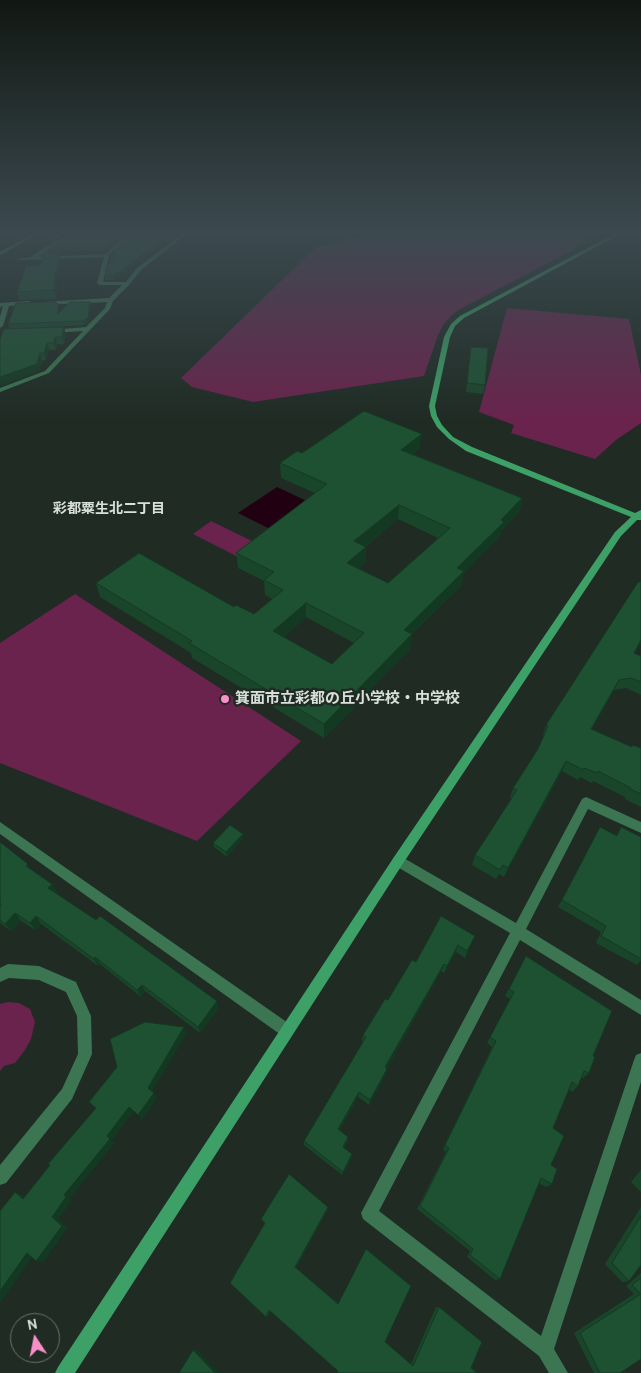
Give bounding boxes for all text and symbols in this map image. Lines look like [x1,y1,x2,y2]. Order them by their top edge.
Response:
district label: 彩都粟生北二丁目 [53,501,165,517]
place label: 箕面市立彩都の丘小学校・中学校 [235,690,460,708]
marker: 箕面市立彩都の丘小学校・中学校 [219,693,231,705]
north arrow [10,1313,60,1363]
text: N [26,1314,39,1334]

